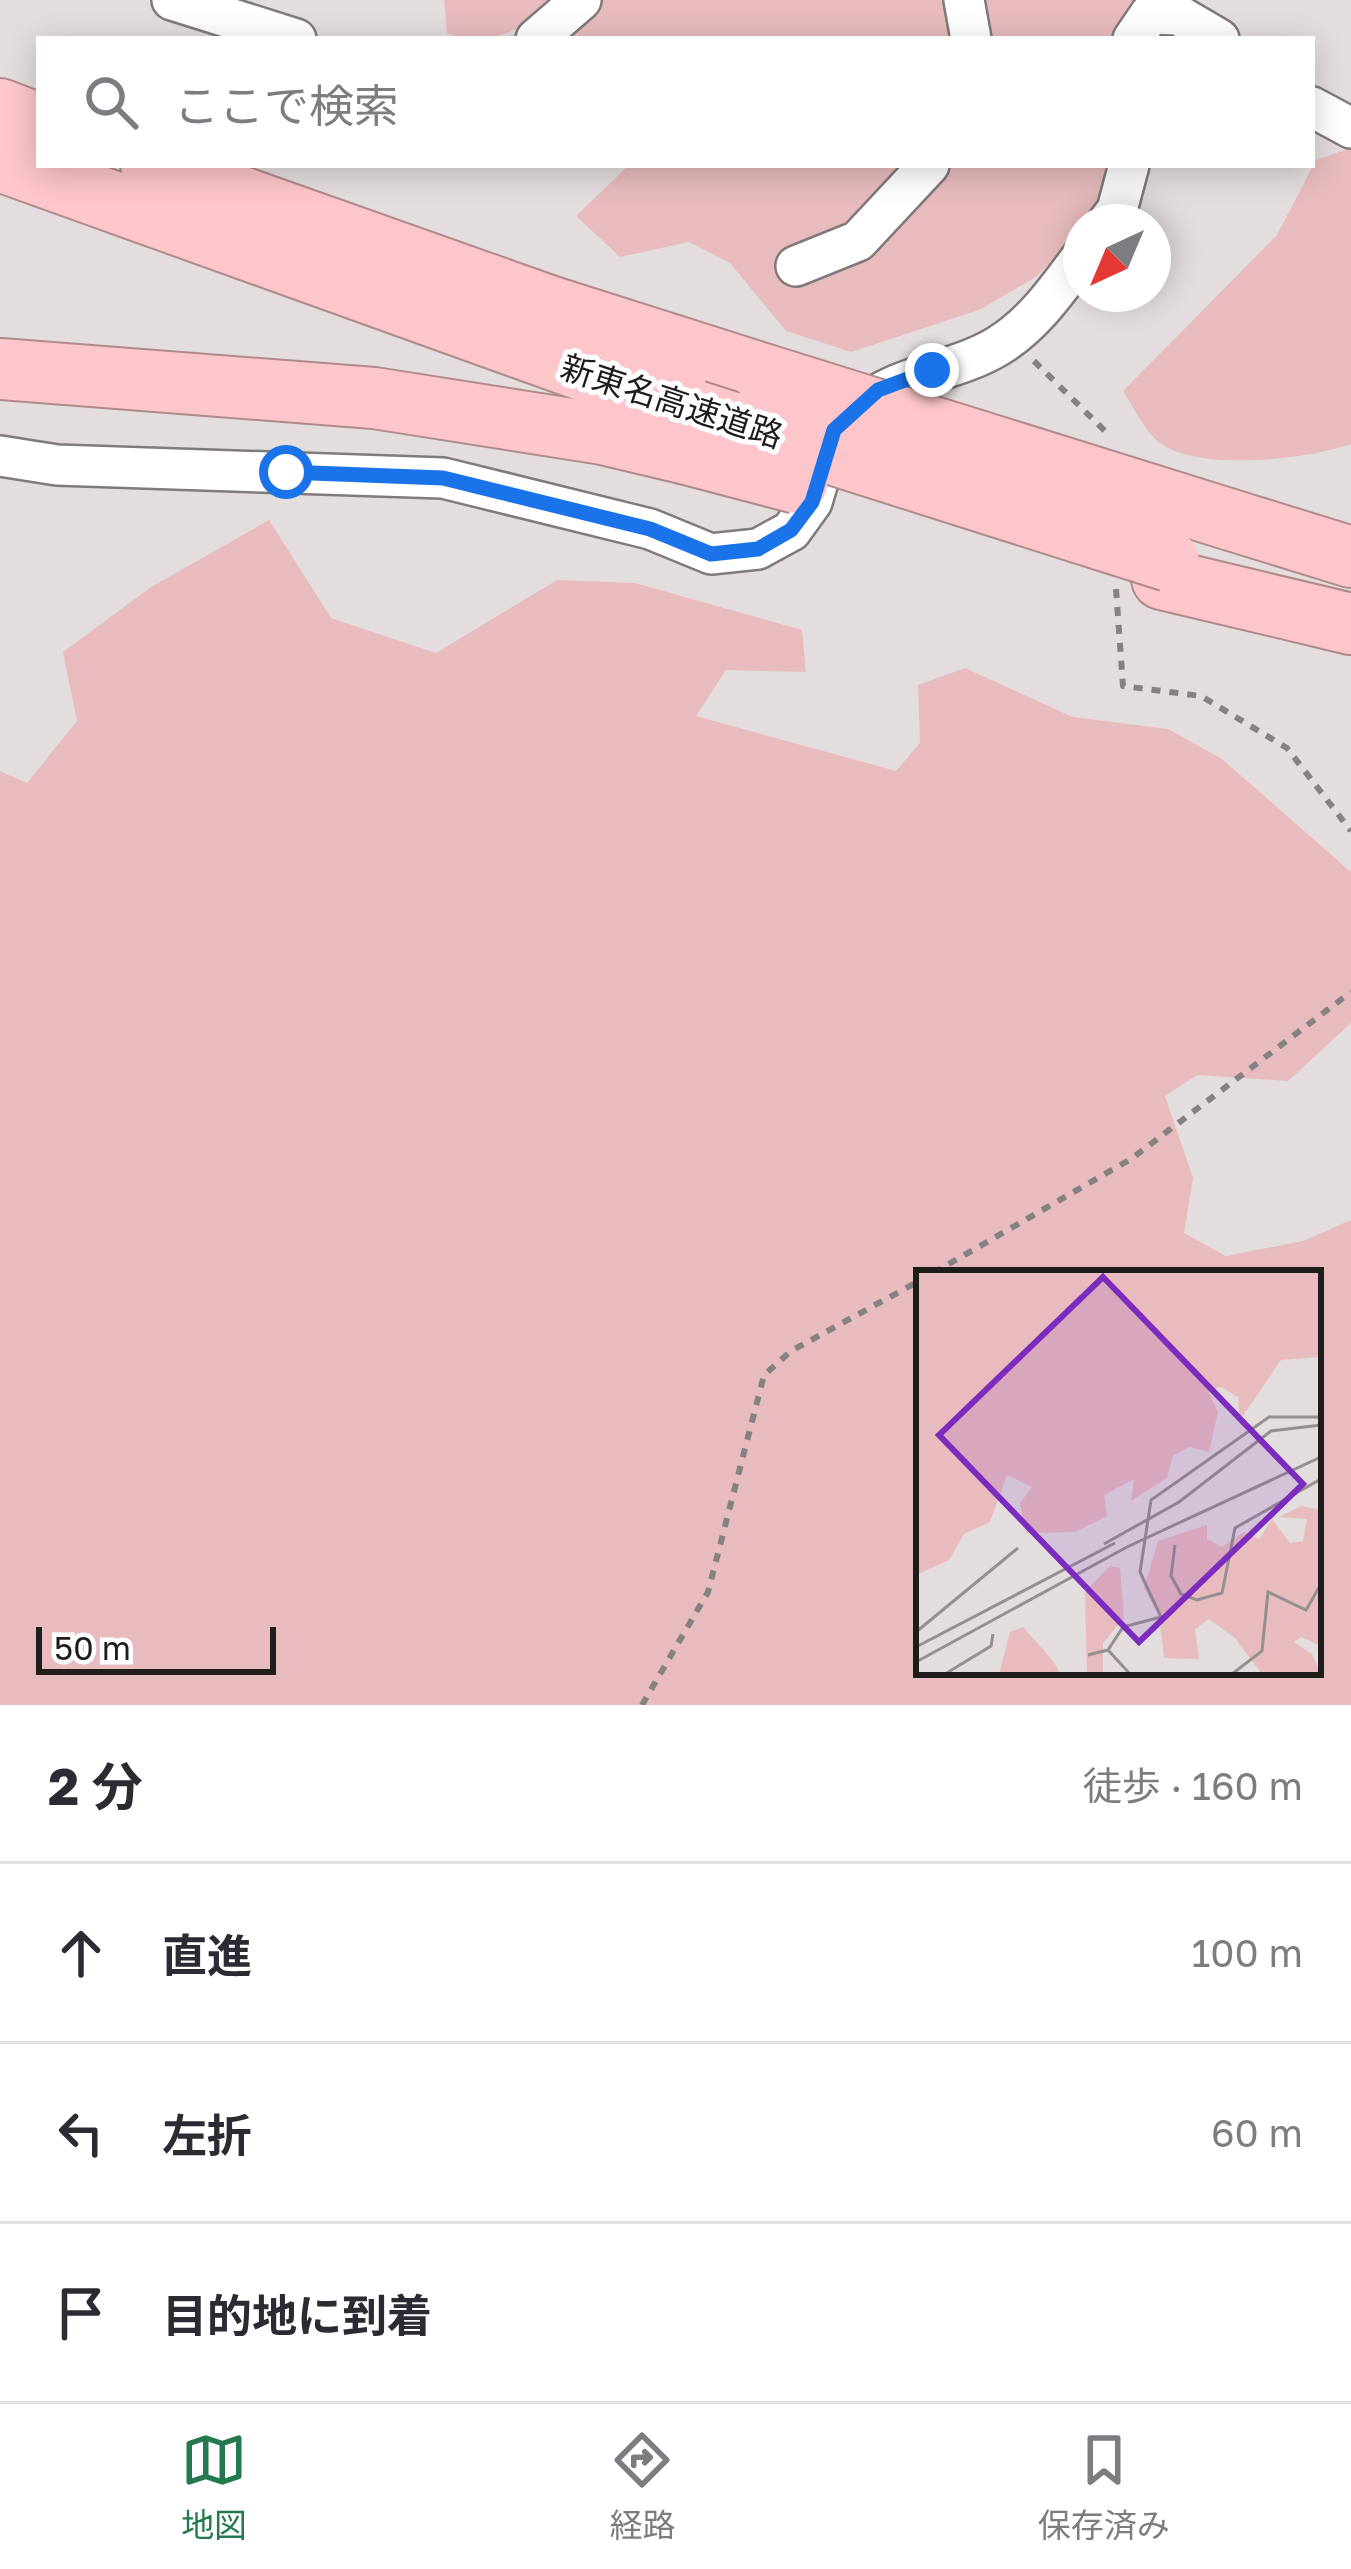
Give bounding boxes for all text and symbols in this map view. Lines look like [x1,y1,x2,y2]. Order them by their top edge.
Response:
search box [36,36,1315,168]
icon: search [78,69,144,135]
text: ここで検索 [174,78,399,132]
north arrow [1063,204,1171,312]
route end [905,343,959,397]
street label: 新東名高速道路 [556,346,788,455]
route start [259,445,313,499]
inset map [916,1270,1321,1675]
scale bar [36,1621,276,1674]
text: 50 m [54,1628,131,1667]
text: 2 分 [48,1755,143,1816]
text: 徒歩 · 160 m [1083,1762,1303,1809]
icon: ahead [48,1920,114,1986]
text: 直進 [162,1928,252,1982]
text: 100 m [1191,1929,1303,1976]
icon: left [48,2100,114,2166]
text: 左折 [162,2108,252,2162]
text: 60 m [1211,2109,1303,2156]
icon: arrive [48,2280,114,2346]
text: 目的地に到着 [162,2288,432,2342]
tab: 地図 [181,2427,247,2547]
tab: 経路 [609,2427,675,2547]
tab: 保存済み [1038,2427,1170,2547]

